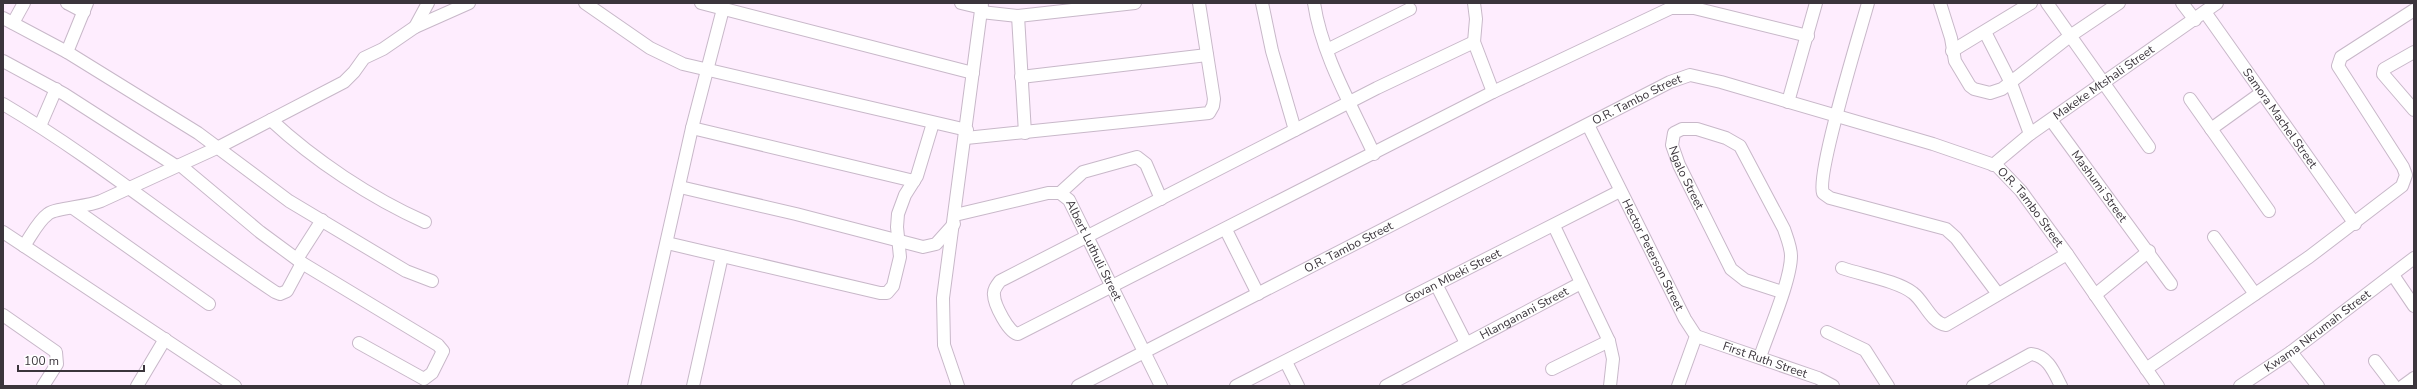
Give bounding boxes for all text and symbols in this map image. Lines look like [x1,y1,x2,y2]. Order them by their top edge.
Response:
street label: Makeke Mtshali Street [2050,41,2158,123]
street label: Samora Machel Street [2239,65,2322,172]
street label: O.R. Tambo Street [1589,70,1684,129]
street label: Ngalo Street [1665,144,1708,213]
street label: Mashumi Street [2068,147,2131,226]
street label: O.R. Tambo Street [1994,163,2068,251]
street label: Hector Peterson Street [1618,196,1688,314]
street label: Albert Luthuli Street [1062,197,1126,304]
street label: O.R. Tambo Street [1301,217,1396,277]
street label: Govan Mbeki Street [1402,244,1504,307]
street label: Hlanganani Street [1477,283,1572,343]
street label: Kwama Nkrumah Street [2261,286,2374,376]
street label: First Ruth Street [1721,338,1810,382]
scale bar [18,347,144,373]
text: 100 m [24,353,59,369]

